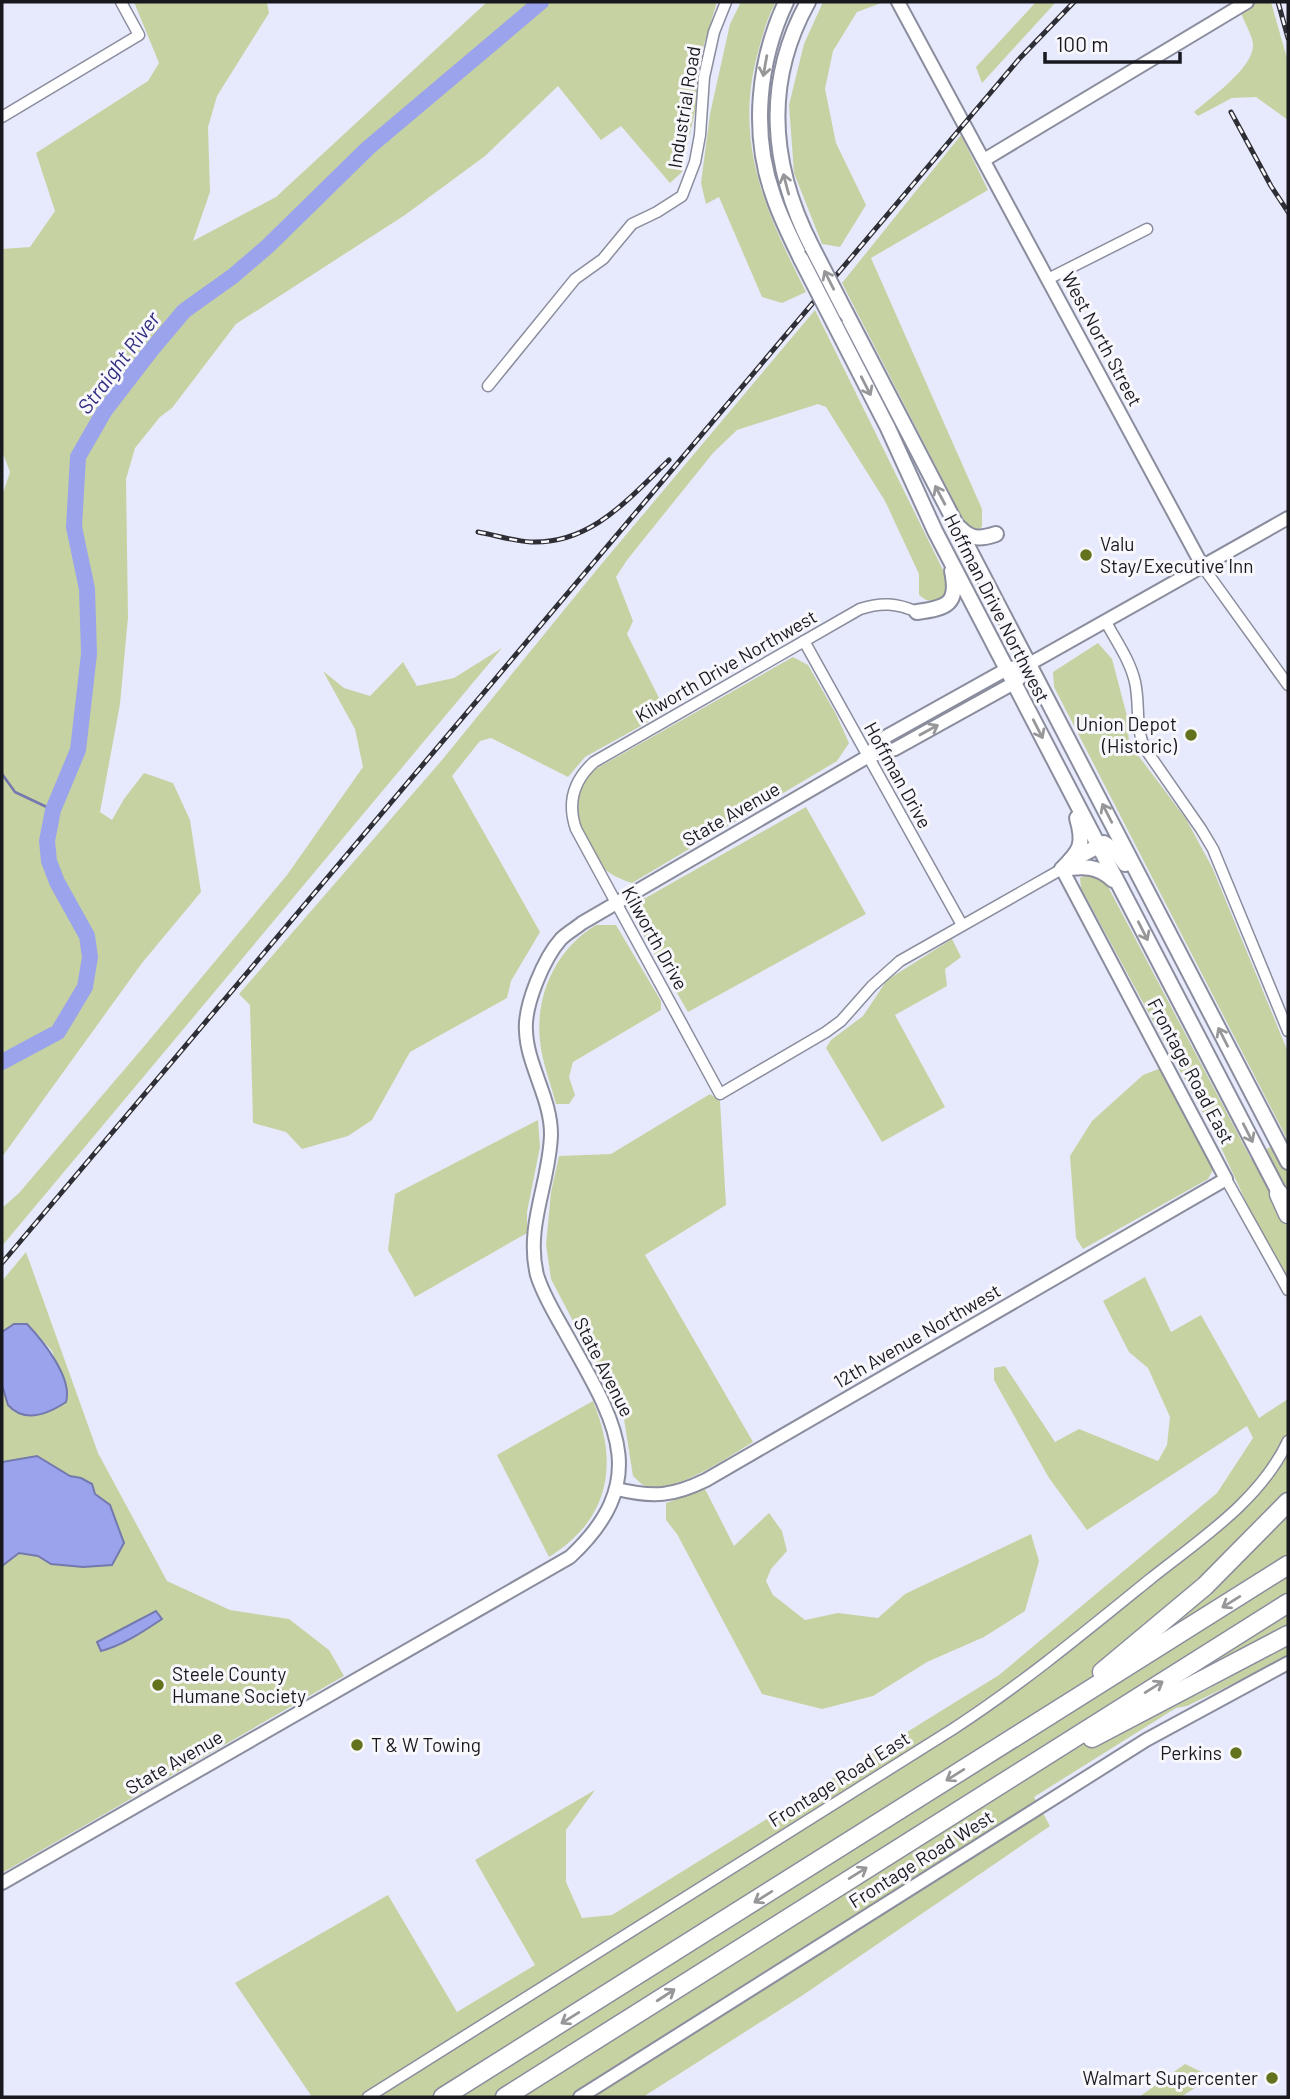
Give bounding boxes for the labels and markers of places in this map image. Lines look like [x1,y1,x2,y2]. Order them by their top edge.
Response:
place label: Valu Stay/Executive Inn [1100,532,1254,577]
marker: Valu Stay/Executive Inn [1078,547,1094,563]
place label: Union Depot (Historic) [1076,712,1178,757]
marker: Union Depot (Historic) [1183,727,1199,743]
place label: Steele County Humane Society [172,1662,306,1707]
marker: Steele County Humane Society [150,1677,166,1693]
place label: T & W Towing [371,1733,481,1756]
marker: T & W Towing [349,1737,365,1753]
place label: Perkins [1160,1741,1222,1764]
marker: Perkins [1228,1745,1244,1761]
place label: Walmart Supercenter [1082,2066,1258,2089]
marker: Walmart Supercenter [1264,2070,1280,2086]

